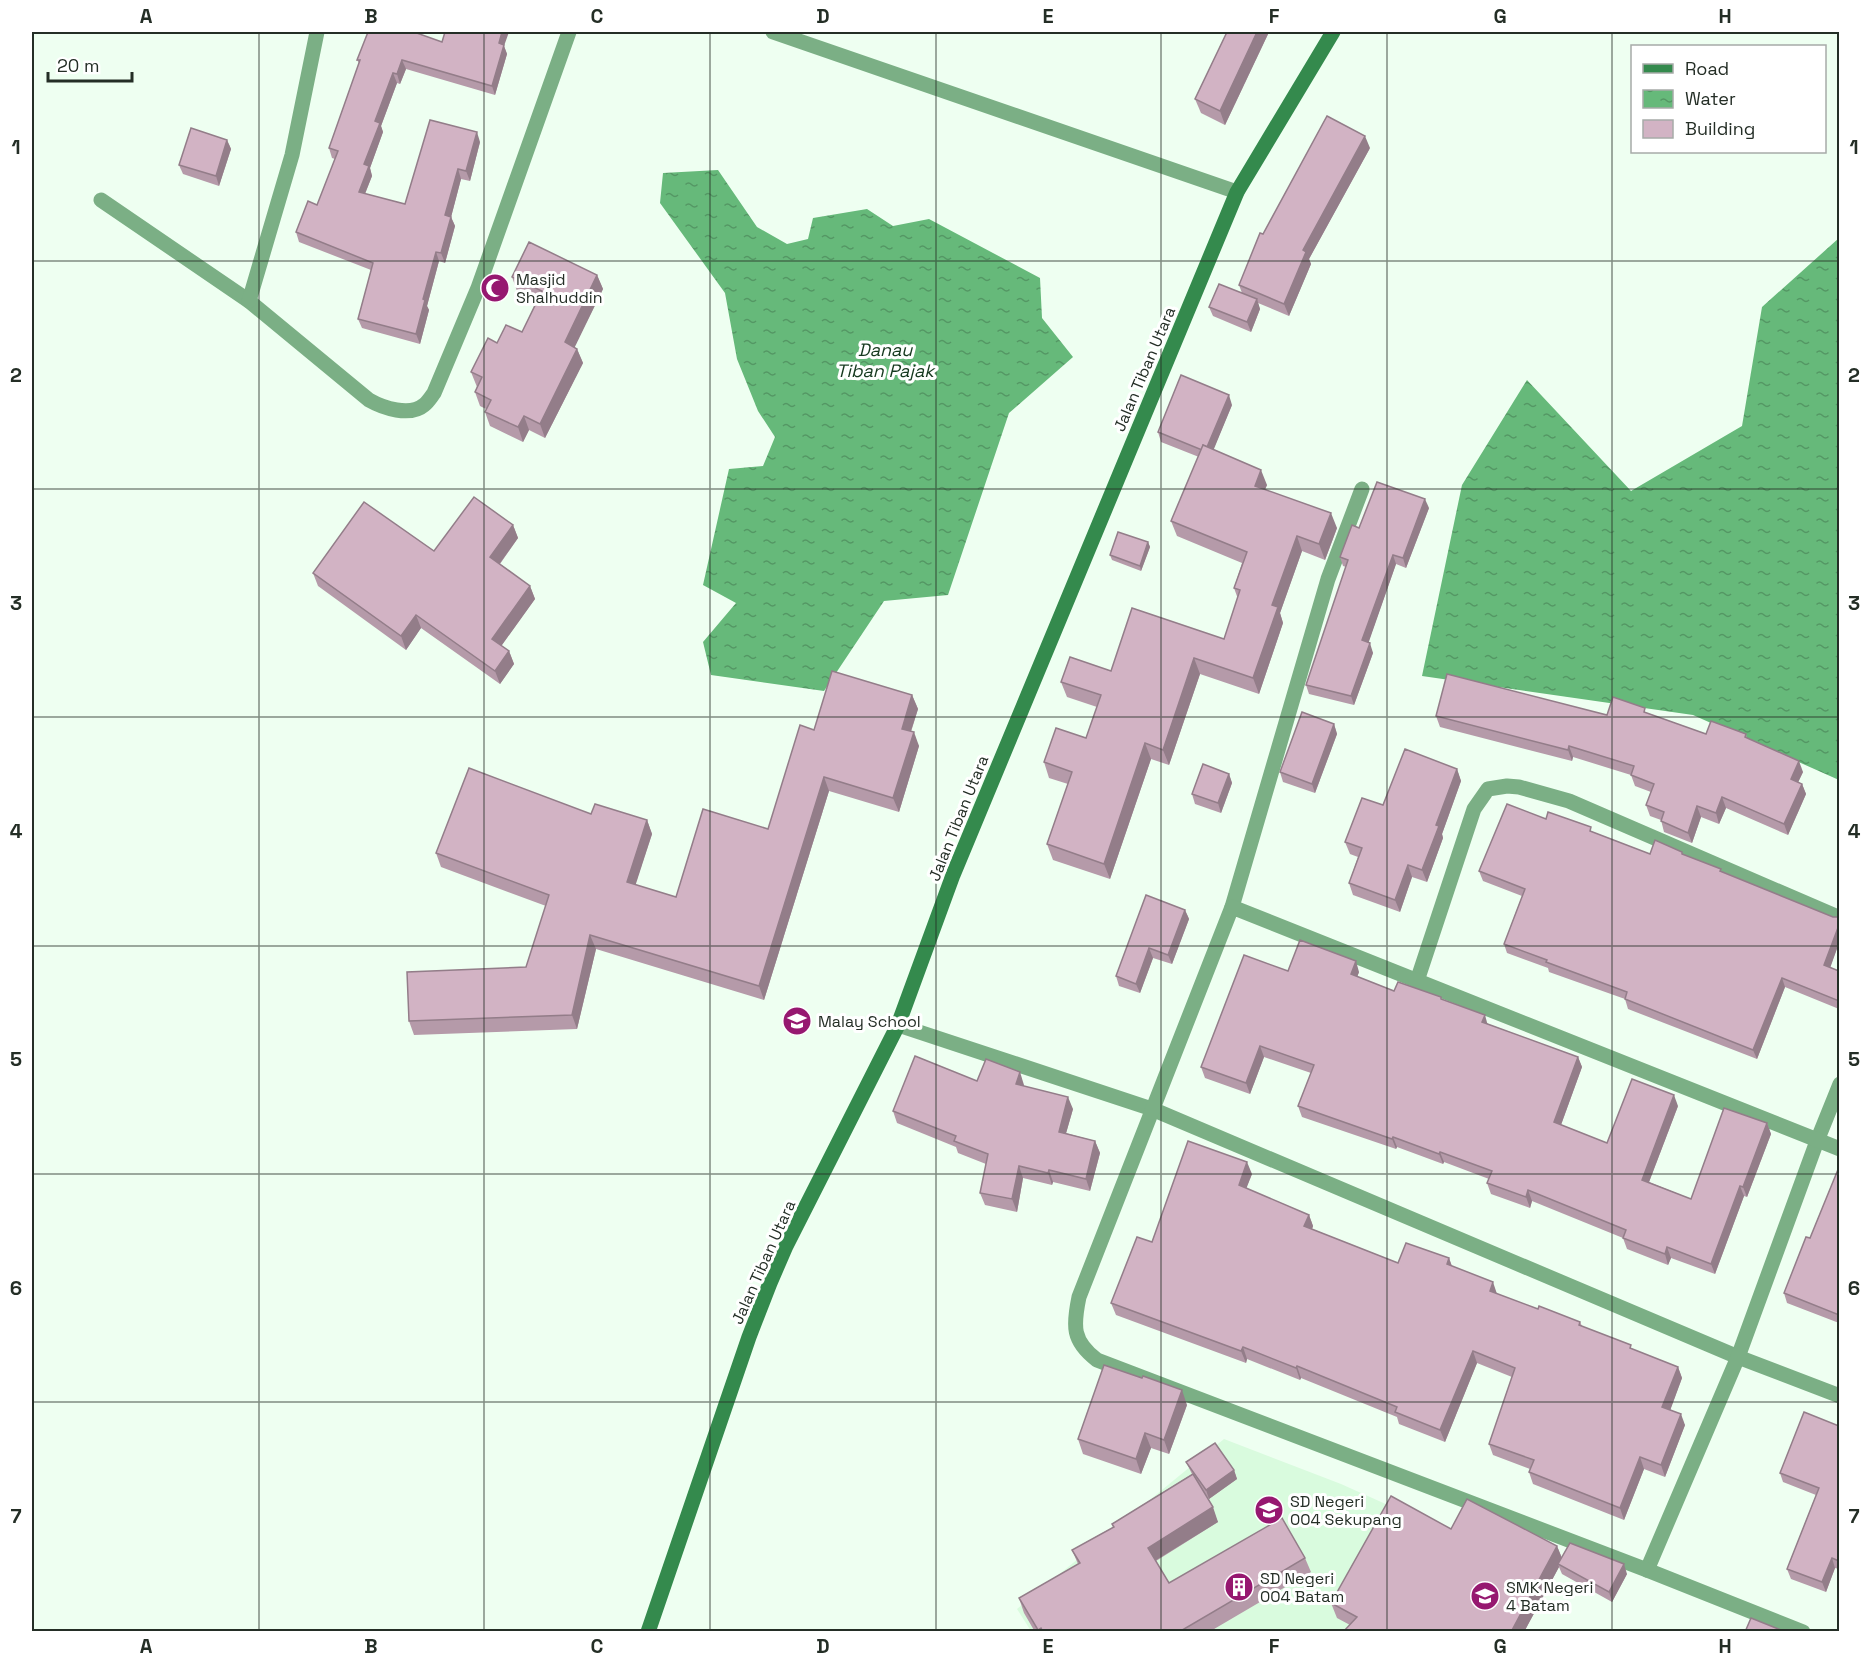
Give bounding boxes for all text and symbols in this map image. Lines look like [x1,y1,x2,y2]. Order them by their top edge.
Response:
text: A [140,3,153,29]
text: B [364,3,378,29]
text: C [591,3,604,29]
text: D [816,3,830,29]
text: E [1042,3,1054,29]
text: F [1269,3,1280,29]
text: G [1493,3,1507,29]
text: H [1718,3,1732,29]
scale bar [48,45,132,83]
legend [1631,45,1826,153]
text: 20 m [57,54,100,77]
text: Road [1685,57,1729,80]
text: Water [1685,87,1736,110]
text: Building [1685,117,1755,140]
text: 1 [11,134,21,160]
text: 1 [1849,134,1859,160]
place label: Masjid Shalhuddin [516,269,603,308]
mosque icon: Masjid Shalhuddin [479,272,511,304]
street label: Jalan Tiban Utara [1109,304,1180,435]
water label: Danau Tiban Pajak [836,338,936,382]
text: 2 [10,362,22,388]
text: 2 [1848,362,1860,388]
text: 3 [10,590,22,616]
text: 3 [1848,590,1860,616]
street label: Jalan Tiban Utara [924,752,993,884]
text: 4 [10,818,23,844]
text: 4 [1848,818,1861,844]
school or university icon: Malay School [781,1005,813,1037]
place label: Malay School [818,1011,921,1032]
text: 5 [10,1046,22,1072]
text: 5 [1848,1046,1860,1072]
street label: Jalan Tiban Utara [727,1197,800,1328]
text: 6 [10,1275,22,1301]
text: 6 [1848,1275,1860,1301]
place label: SD Negeri 004 Sekupang [1290,1491,1402,1530]
school or university icon: SD Negeri 004 Sekupang [1253,1494,1285,1526]
text: 7 [10,1503,22,1529]
text: 7 [1848,1503,1860,1529]
place label: SD Negeri 004 Batam [1260,1568,1344,1607]
building icon: SD Negeri 004 Batam [1223,1571,1255,1603]
place label: SMK Negeri 4 Batam [1506,1577,1593,1616]
school or university icon: SMK Negeri 4 Batam [1469,1580,1501,1612]
text: A [140,1633,153,1659]
text: B [364,1633,378,1659]
text: C [591,1633,604,1659]
text: D [816,1633,830,1659]
text: E [1042,1633,1054,1659]
text: F [1269,1633,1280,1659]
text: G [1493,1633,1507,1659]
text: H [1718,1633,1732,1659]

